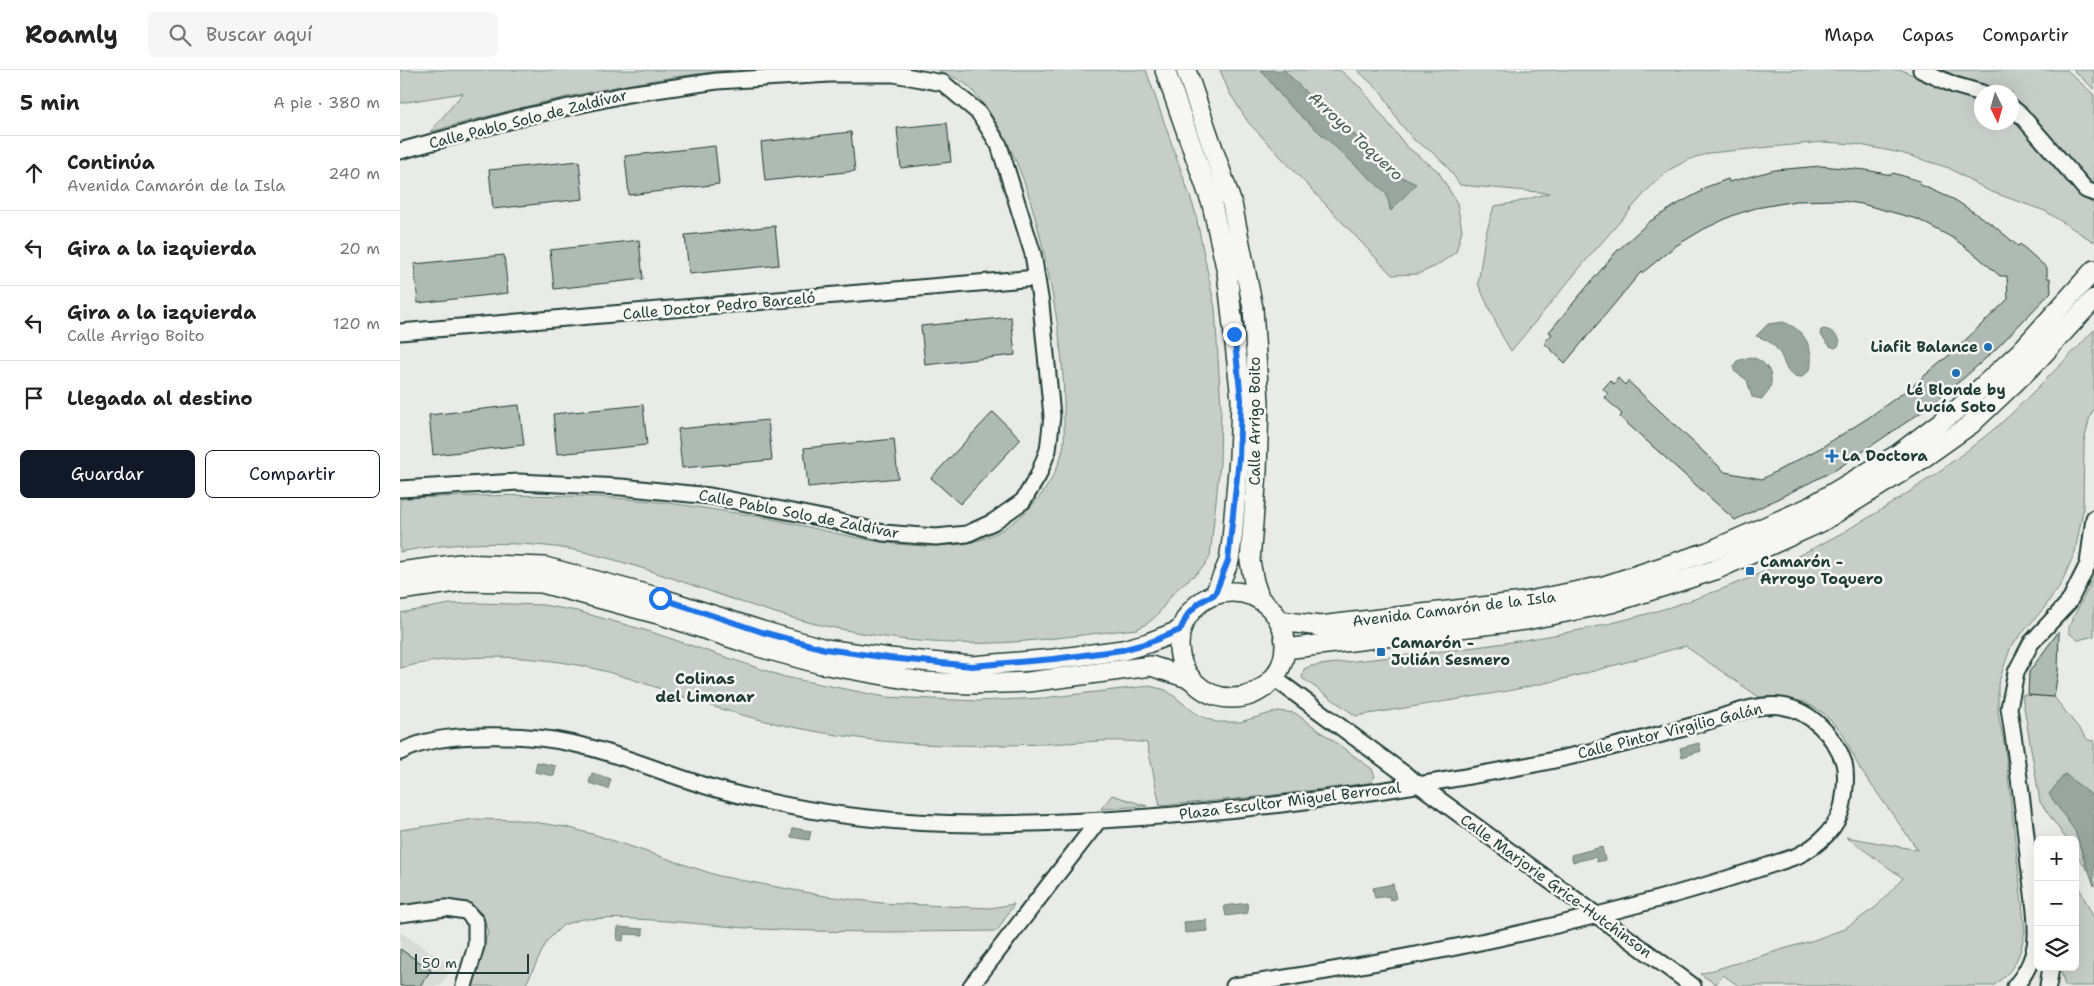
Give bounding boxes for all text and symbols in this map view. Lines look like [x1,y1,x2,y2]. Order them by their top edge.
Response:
search box [148,12,498,57]
text: Roamly [25,19,118,51]
icon: search [166,21,194,49]
text: Buscar aquí [206,22,312,47]
text: Mapa [1824,23,1874,47]
text: Capas [1902,23,1954,47]
text: Compartir [1982,23,2069,47]
street label: Calle Pablo Solo de Zaldívar [427,85,629,153]
north arrow [1974,85,2019,130]
water label: Arroyo Toquero [1304,87,1408,185]
text: 5 min [20,89,80,117]
text: A pie · 380 m [273,92,380,113]
text: Continúa [67,150,155,175]
icon: ahead [20,159,48,187]
text: 240 m [328,163,380,184]
text: Avenida Camarón de la Isla [67,175,285,196]
icon: left [20,234,48,262]
text: Gira a la izquierda [67,236,256,261]
text: 20 m [339,238,380,259]
street label: Calle Doctor Pedro Barceló [622,288,816,324]
text: Gira a la izquierda [67,300,256,325]
icon: left [20,309,48,337]
text: 120 m [333,313,380,334]
route end [1223,323,1246,346]
text: Calle Arrigo Boito [67,325,205,346]
place label: Liafit Balance [1870,337,1978,357]
marker: Liafit Balance [1982,341,1994,353]
street label: Calle Arrigo Boito [1245,357,1265,485]
marker: Lé Blonde by Lucía Soto [1950,367,1962,379]
place label: Lé Blonde by Lucía Soto [1906,380,2006,417]
icon: arrive [20,384,48,412]
text: Llegada al destino [67,386,253,411]
place label: La Doctora [1842,446,1929,466]
button: Guardar [20,450,195,498]
button: Compartir [205,450,380,498]
marker: La Doctora [1826,450,1838,462]
street label: Calle Pablo Solo de Zaldívar [697,485,901,543]
place label: Camarón - Arroyo Toquero [1760,552,1883,589]
marker: Camarón - Arroyo Toquero [1744,565,1756,577]
route start [649,587,672,610]
street label: Avenida Camarón de la Isla [1351,587,1557,631]
place label: Camarón - Julián Sesmero [1391,633,1510,670]
marker: Camarón - Julián Sesmero [1375,646,1387,658]
district label: Colinas del Limonar [655,668,755,707]
street label: Calle Pintor Virgilio Galán [1576,698,1764,764]
street label: Plaza Escultor Miguel Berrocal [1178,777,1403,825]
street label: Calle Marjorie Grice-Hutchinson [1456,810,1656,962]
map controls [2034,836,2079,971]
button: + [2034,836,2079,881]
button: − [2034,881,2079,926]
button: layers [2034,926,2079,971]
scale bar [415,951,529,974]
text: 50 m [422,954,457,972]

